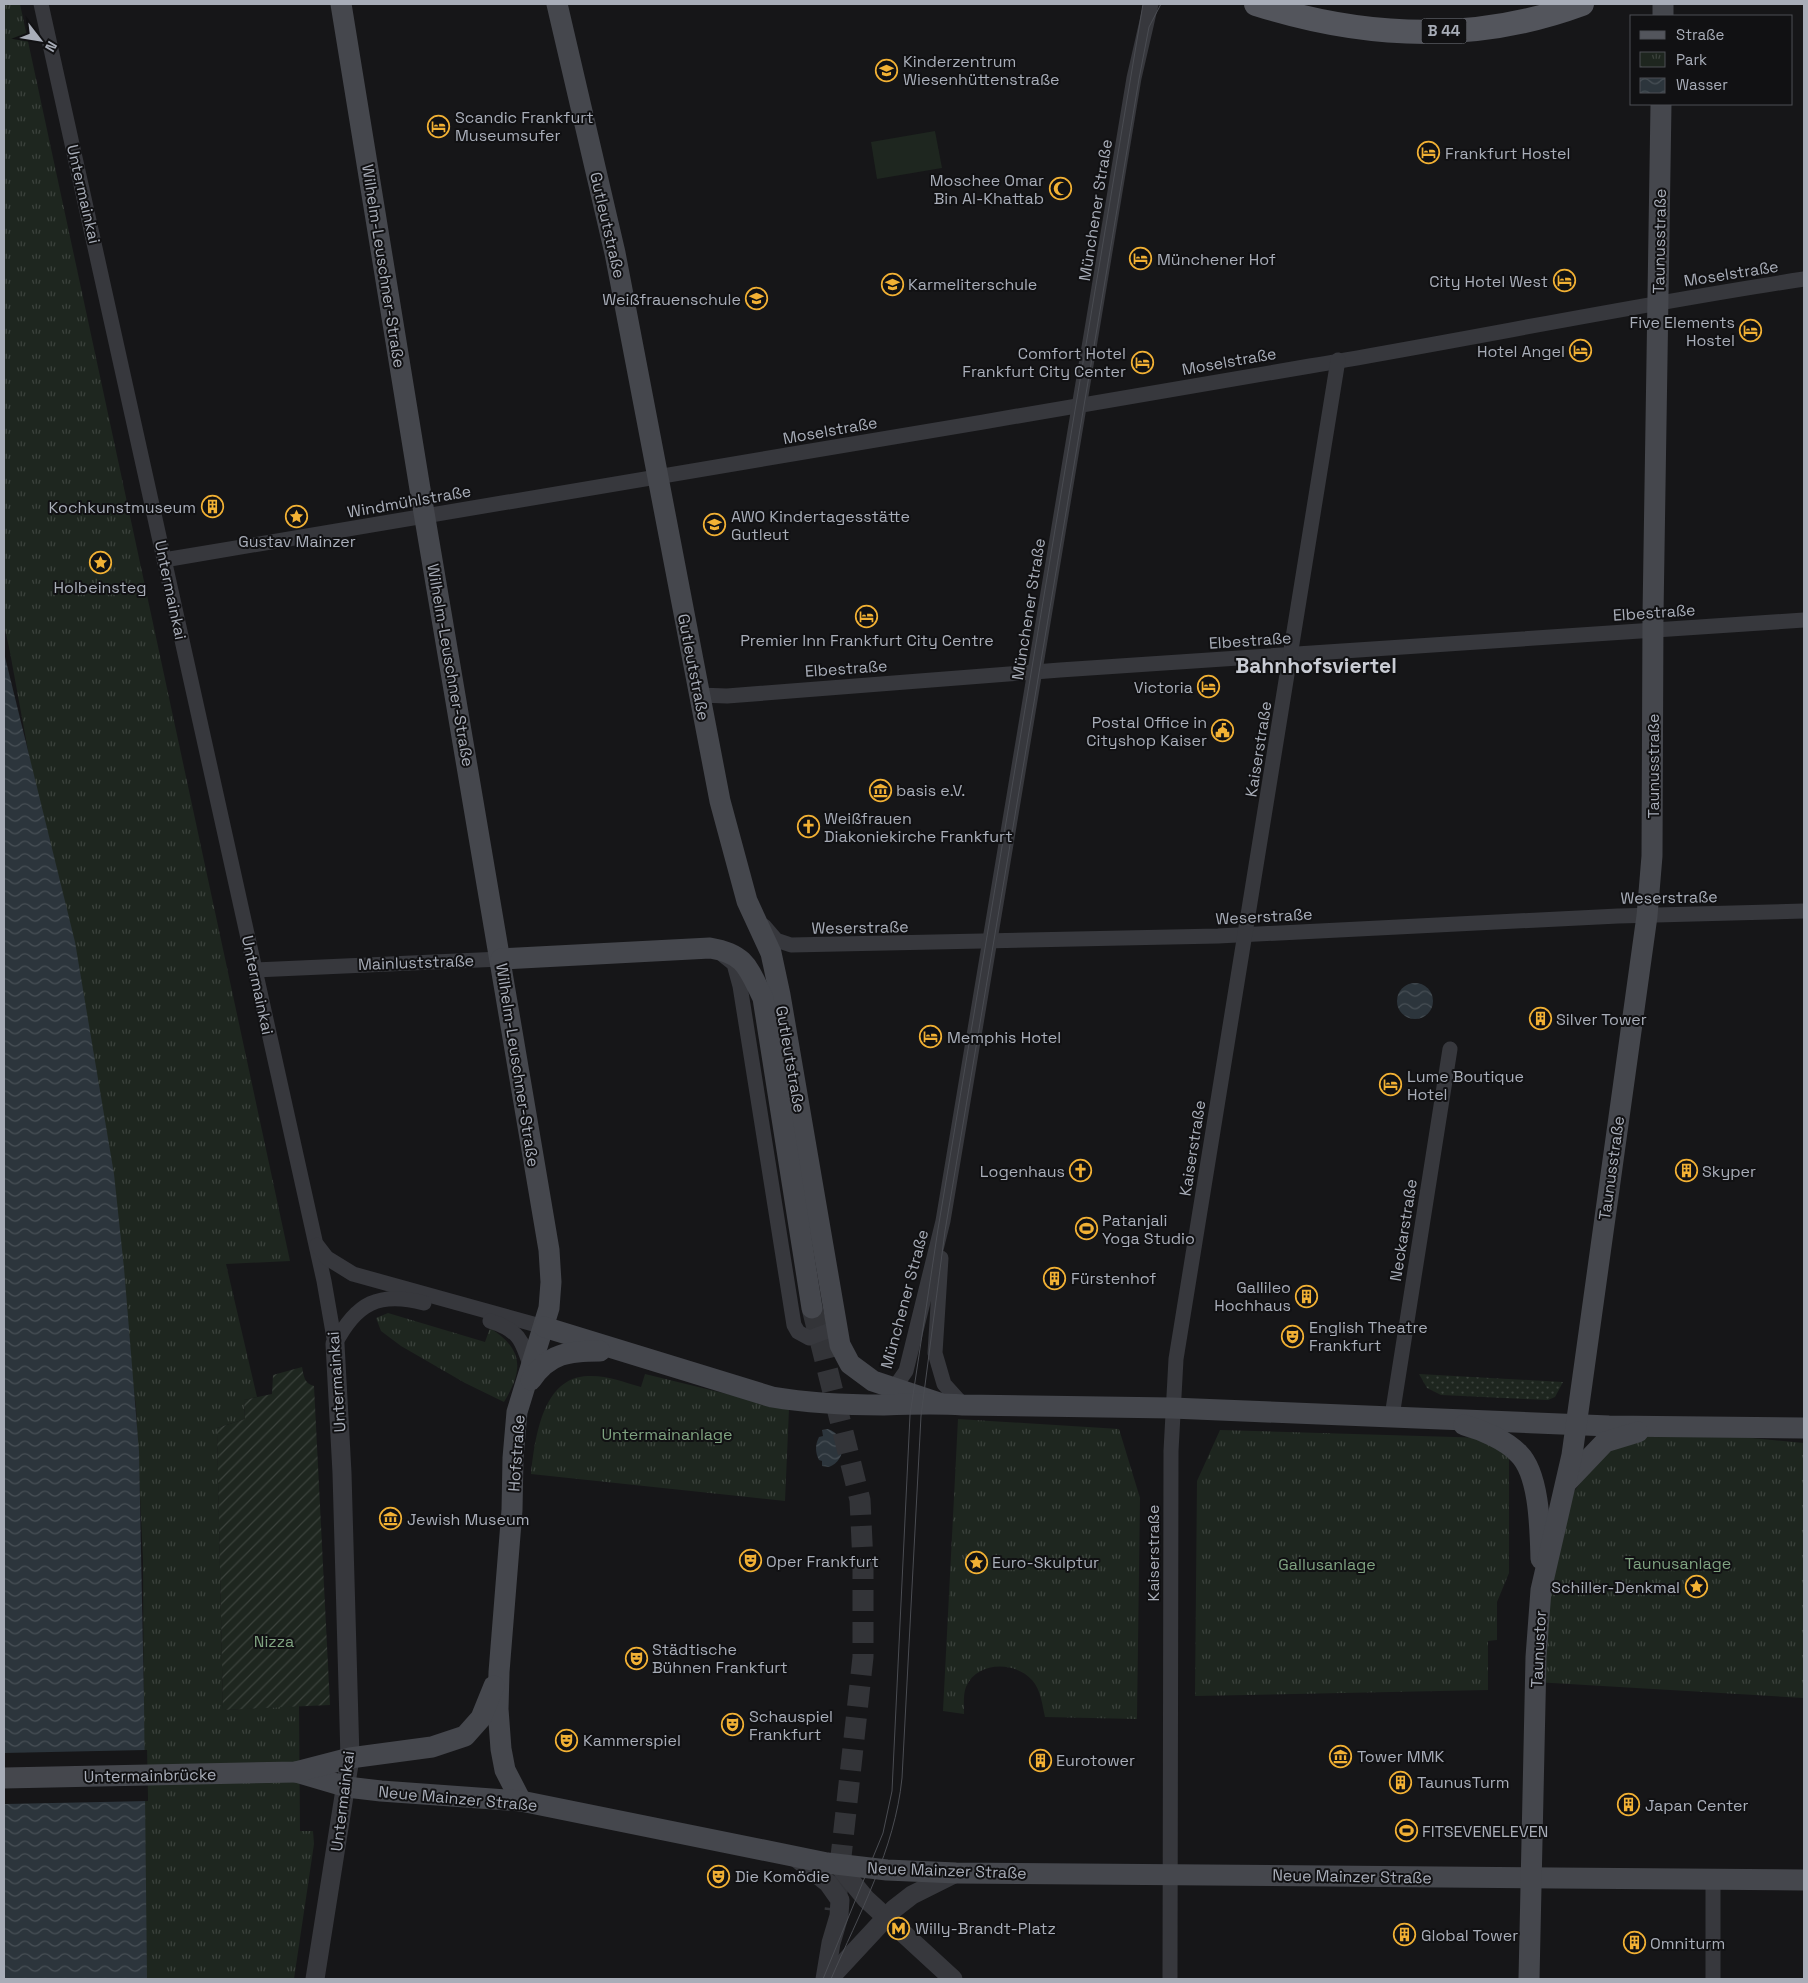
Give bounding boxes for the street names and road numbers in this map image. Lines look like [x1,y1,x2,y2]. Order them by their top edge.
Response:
road number: B 44 [1422,18,1466,44]
street label: Münchener Straße [1074,138,1117,283]
street label: Untermainkai [62,143,105,246]
street label: Wilhelm-Leuschner-Straße [357,163,410,369]
street label: Gutleutstraße [585,170,630,280]
street label: Taunusstraße [1648,188,1671,294]
street label: Moselstraße [1682,256,1780,291]
street label: Moselstraße [1180,343,1278,380]
street label: Moselstraße [781,412,879,449]
street label: Windmühlstraße [346,480,473,523]
street label: Münchener Straße [1007,537,1050,682]
street label: Untermainkai [150,538,191,642]
street label: Wilhelm-Leuschner-Straße [422,562,479,768]
street label: Elbestraße [1612,599,1696,626]
street label: Gutleutstraße [673,612,714,722]
street label: Elbestraße [1208,627,1292,654]
street label: Elbestraße [804,655,888,682]
street label: Kaiserstraße [1241,700,1276,799]
street label: Taunusstraße [1643,714,1664,818]
street label: Weserstraße [1620,886,1718,909]
street label: Weserstraße [1215,903,1313,930]
street label: Weserstraße [811,916,909,939]
street label: Untermainkai [237,933,278,1037]
street label: Mainluststraße [358,950,474,975]
street label: Wilhelm-Leuschner-Straße [491,962,544,1168]
street label: Gutleutstraße [771,1004,810,1114]
street label: Kaiserstraße [1175,1099,1210,1198]
street label: Taunusstraße [1594,1115,1629,1221]
street label: Neckarstraße [1385,1177,1422,1283]
street label: Münchener Straße [876,1227,933,1371]
street label: Untermainkai [322,1331,350,1433]
street label: Hofstraße [503,1414,530,1492]
street label: Kaiserstraße [1143,1505,1164,1601]
street label: Taunustor [1526,1610,1551,1688]
street label: Untermainkai [326,1750,359,1852]
street label: Untermainbrücke [83,1764,217,1787]
street label: Neue Mainzer Straße [378,1781,538,1816]
street label: Neue Mainzer Straße [867,1857,1027,1884]
street label: Neue Mainzer Straße [1272,1865,1432,1888]

